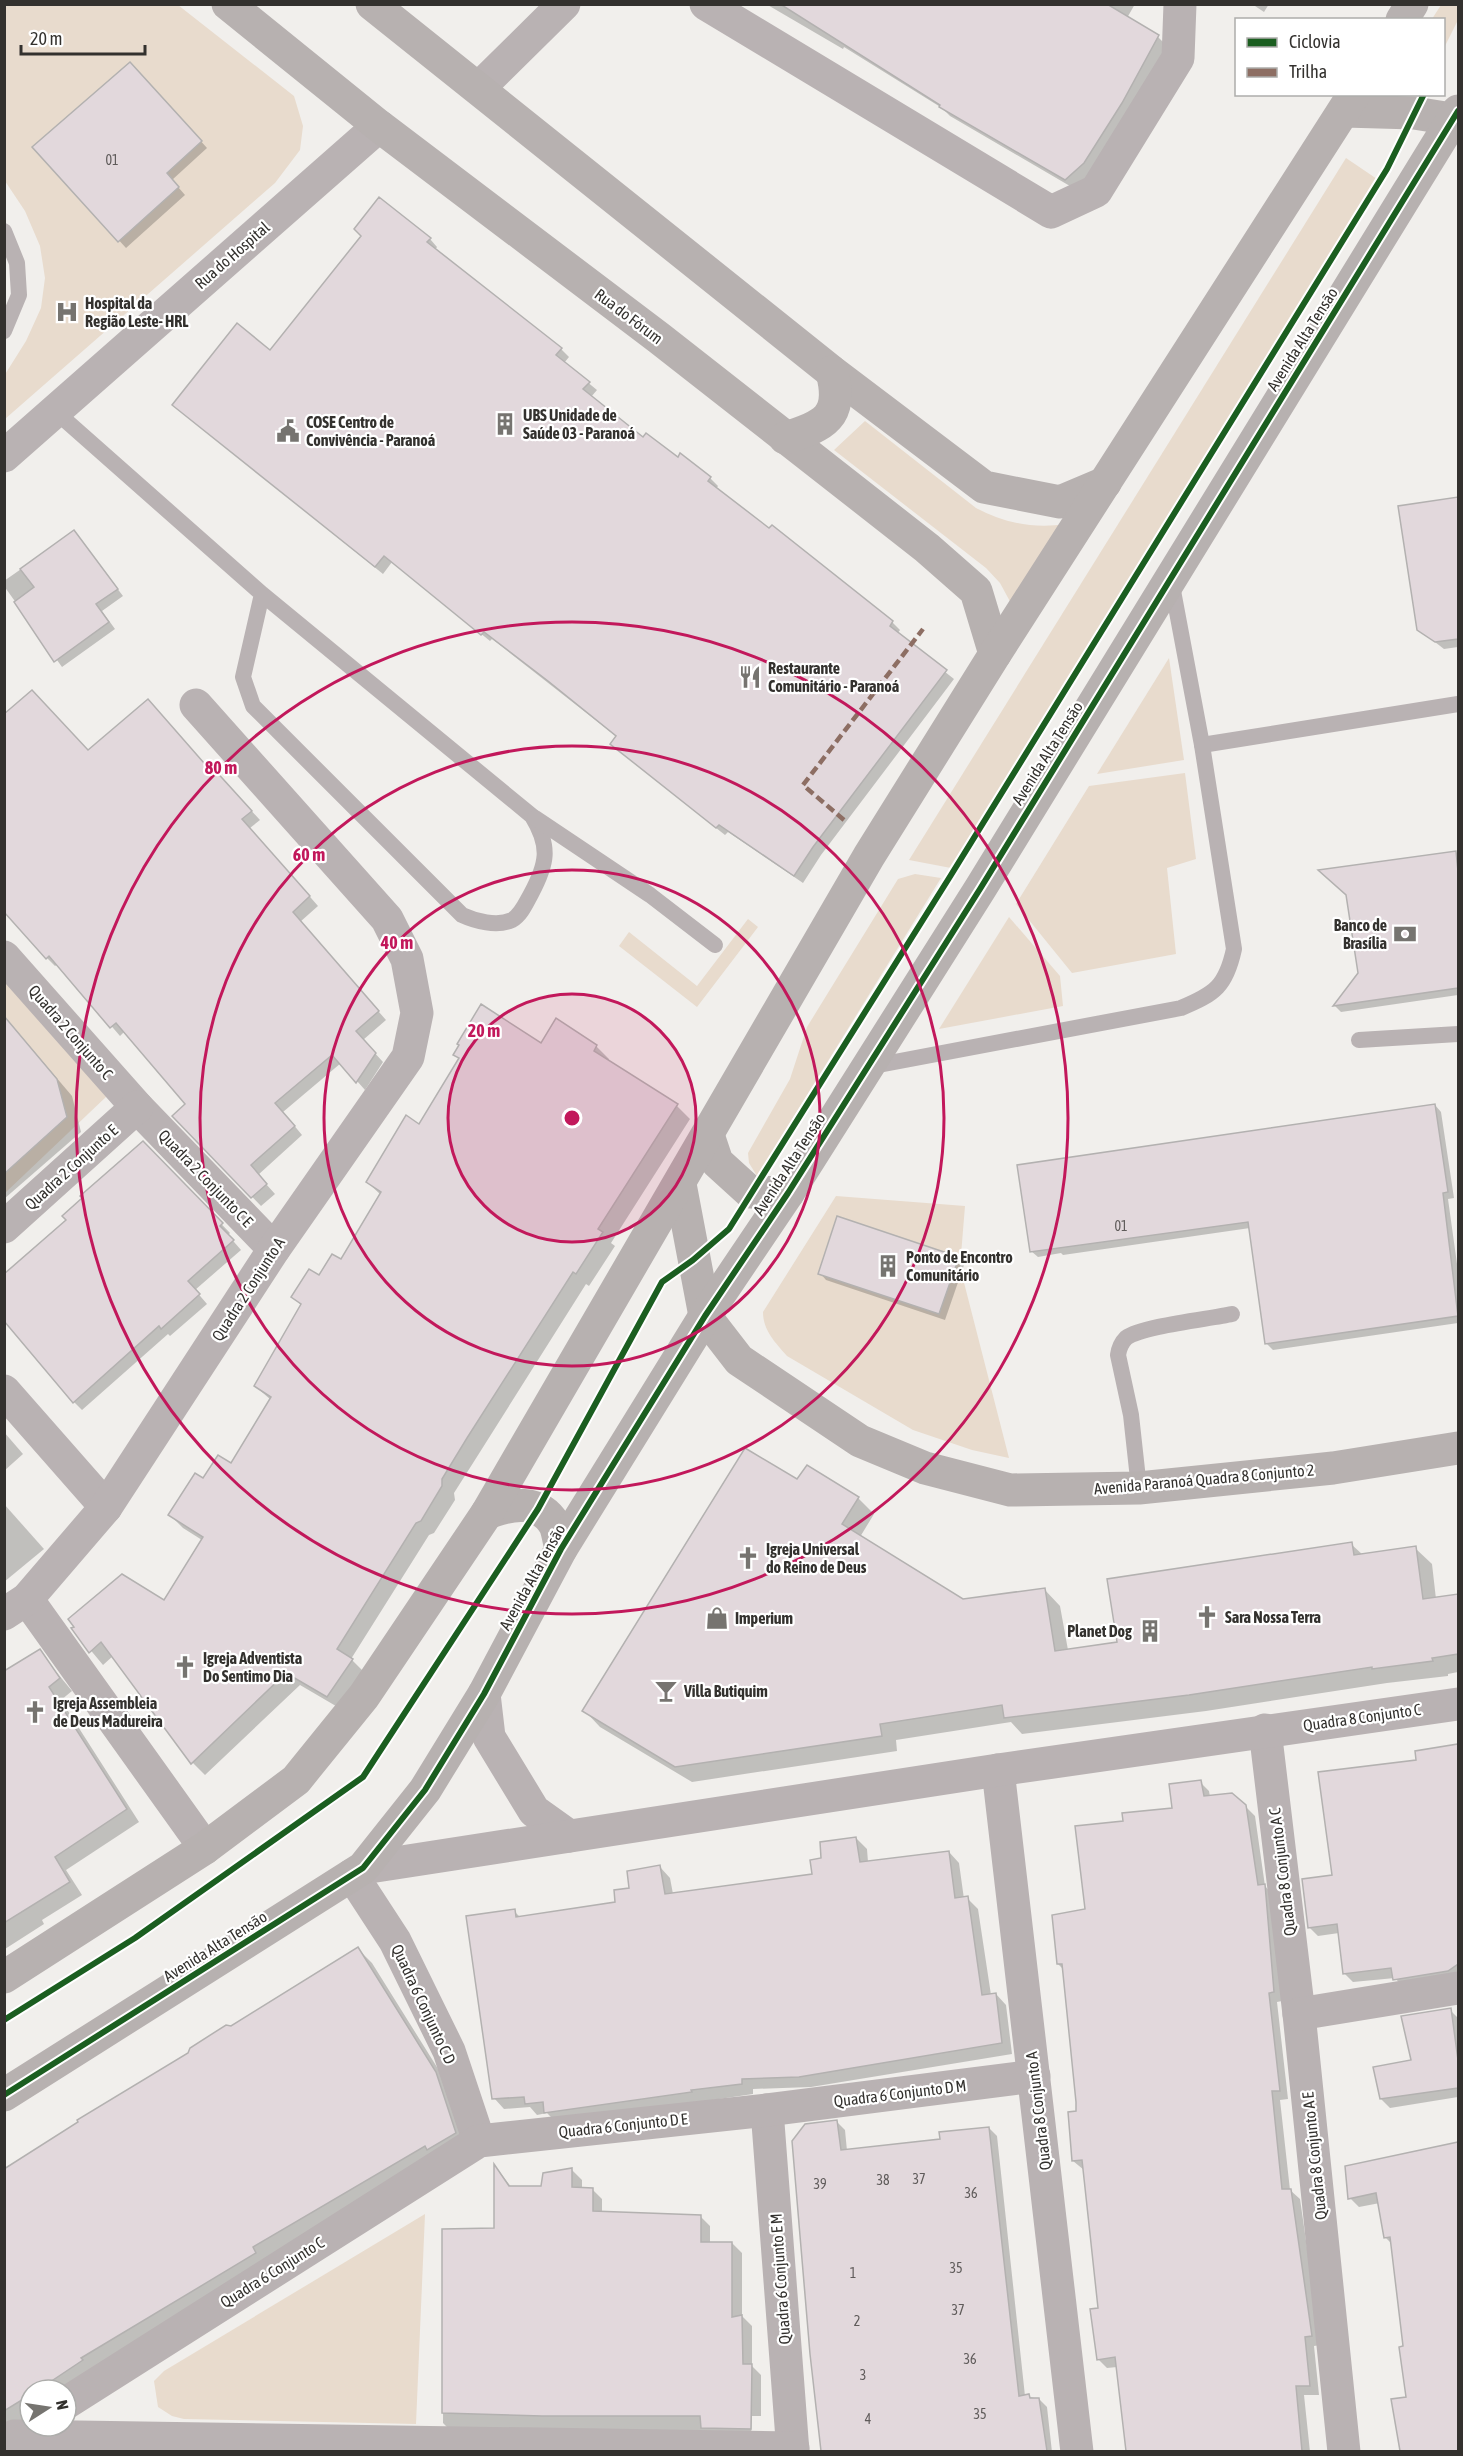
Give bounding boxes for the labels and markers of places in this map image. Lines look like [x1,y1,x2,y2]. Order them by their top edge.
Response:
place label: Hospital da Região Leste- HRL [85,294,189,330]
hospital icon: Hospital da Região Leste- HRL [54,299,80,325]
place label: UBS Unidade de Saúde 03 - Paranoá [523,406,635,442]
building icon: UBS Unidade de Saúde 03 - Paranoá [492,411,518,437]
place label: COSE Centro de Convivência - Paranoá [306,413,435,449]
public building icon: COSE Centro de Convivência - Paranoá [275,418,301,444]
place label: Restaurante Comunitário - Paranoá [768,659,899,695]
restaurant icon: Restaurante Comunitário - Paranoá [737,664,763,690]
place label: Banco de Brasília [1334,916,1387,952]
bank icon: Banco de Brasília [1392,921,1418,947]
centre of rings [562,1108,582,1128]
place label: Ponto de Encontro Comunitário [906,1248,1013,1284]
building icon: Ponto de Encontro Comunitário [875,1253,901,1279]
place label: Igreja Universal do Reino de Deus [766,1540,867,1576]
church icon: Igreja Universal do Reino de Deus [735,1545,761,1571]
church icon: Sara Nossa Terra [1194,1604,1220,1630]
shop icon: Imperium [704,1605,730,1631]
place label: Sara Nossa Terra [1225,1608,1321,1626]
place label: Imperium [735,1609,793,1627]
building icon: Planet Dog [1137,1618,1163,1644]
place label: Planet Dog [1067,1622,1132,1640]
place label: Igreja Adventista Do Sentimo Dia [203,1649,302,1685]
church icon: Igreja Adventista Do Sentimo Dia [172,1654,198,1680]
bar icon: Villa Butiquim [653,1678,679,1704]
place label: Villa Butiquim [683,1682,768,1700]
place label: Igreja Assembleia de Deus Madureira [53,1694,163,1730]
church icon: Igreja Assembleia de Deus Madureira [22,1699,48,1725]

